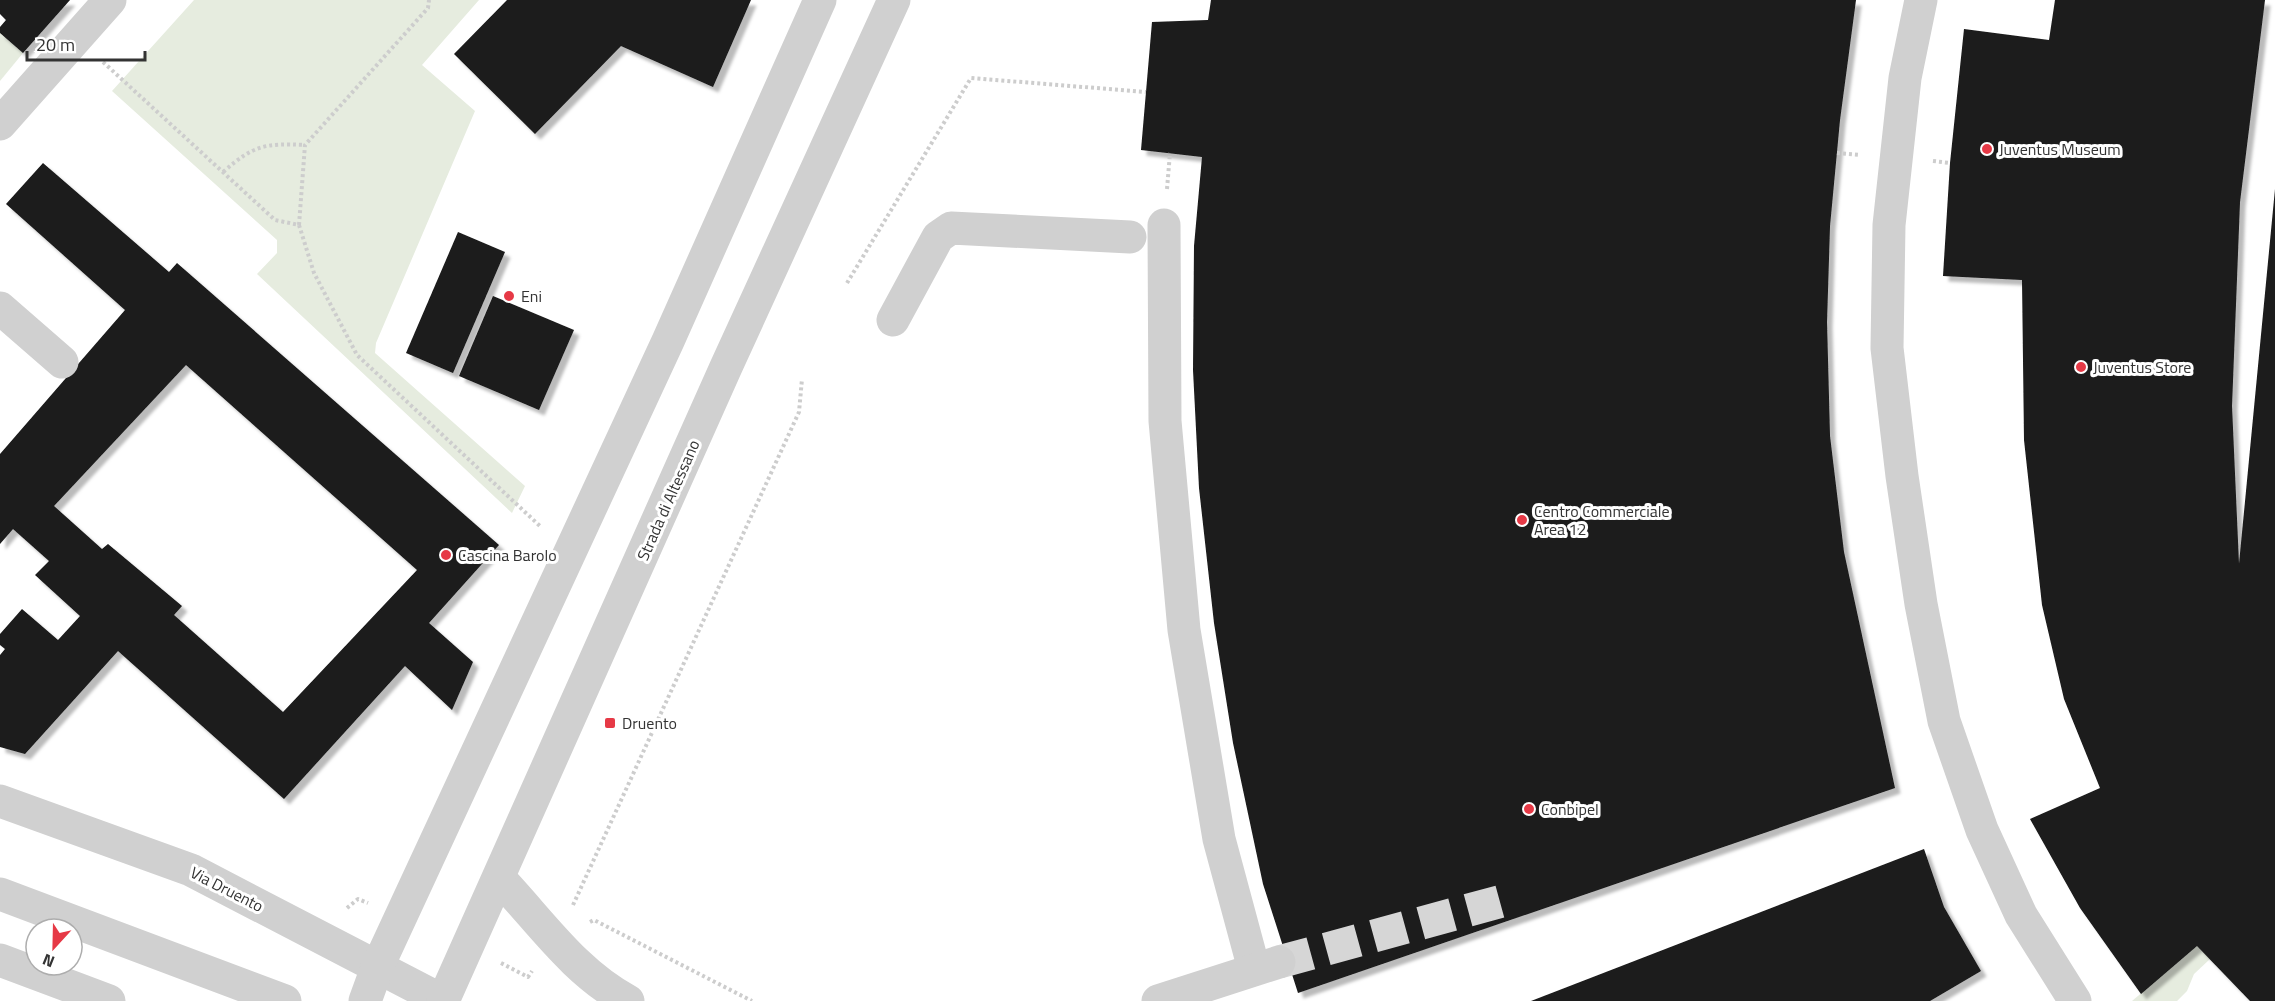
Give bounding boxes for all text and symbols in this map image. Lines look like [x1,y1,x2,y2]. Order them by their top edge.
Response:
scale bar [27,24,146,62]
text: 20 m [36,31,75,58]
place label: Juventus Museum [1999,137,2121,161]
marker: Juventus Museum [1980,142,1994,156]
place label: Eni [521,284,542,308]
marker: Eni [502,289,516,303]
place label: Juventus Store [2093,355,2191,379]
marker: Juventus Store [2074,360,2088,374]
street label: Strada di Altessano [631,436,705,564]
place label: Centro Commerciale Area 12 [1534,499,1670,541]
marker: Centro Commerciale Area 12 [1515,513,1529,527]
place label: Cascina Barolo [458,543,557,567]
marker: Cascina Barolo [439,548,453,562]
place label: Druento [622,711,677,735]
marker: Druento [603,716,617,730]
place label: Conbipel [1541,797,1599,821]
marker: Conbipel [1522,802,1536,816]
street label: Via Druento [186,860,268,918]
north arrow [24,917,84,977]
text: N [39,948,58,974]

